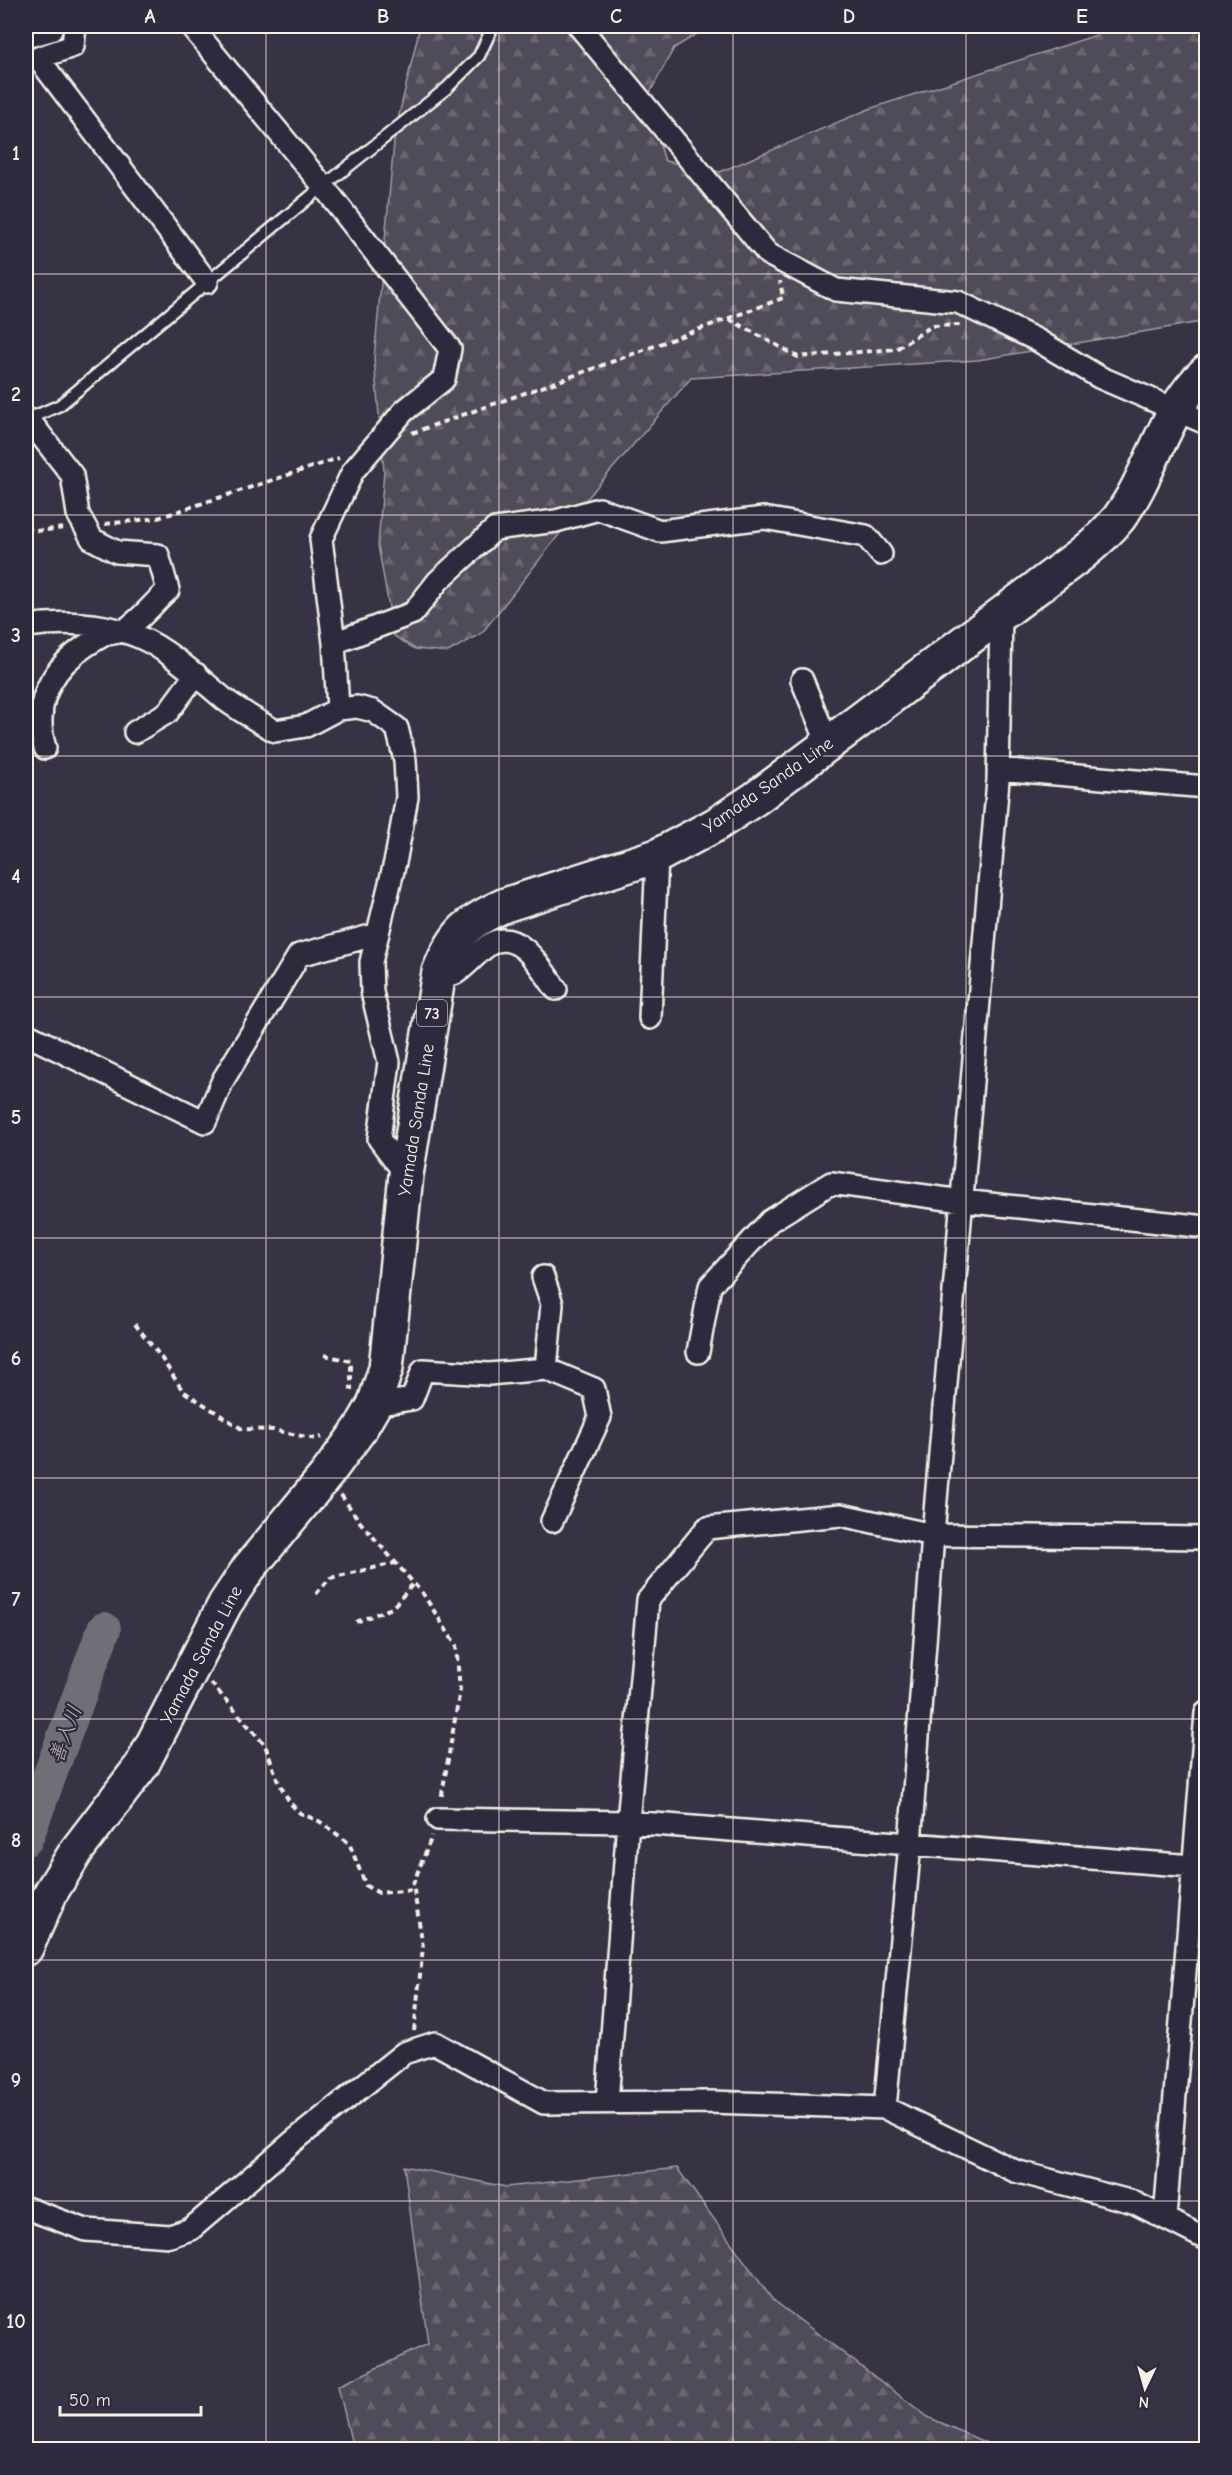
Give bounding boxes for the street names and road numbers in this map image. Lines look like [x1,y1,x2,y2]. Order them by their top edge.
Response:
street label: Yamada Sanda Line [699,733,837,838]
road number: 73 [417,1000,447,1026]
street label: Yamada Sanda Line [394,1042,439,1198]
street label: Yamada Sanda Line [156,1582,247,1728]

